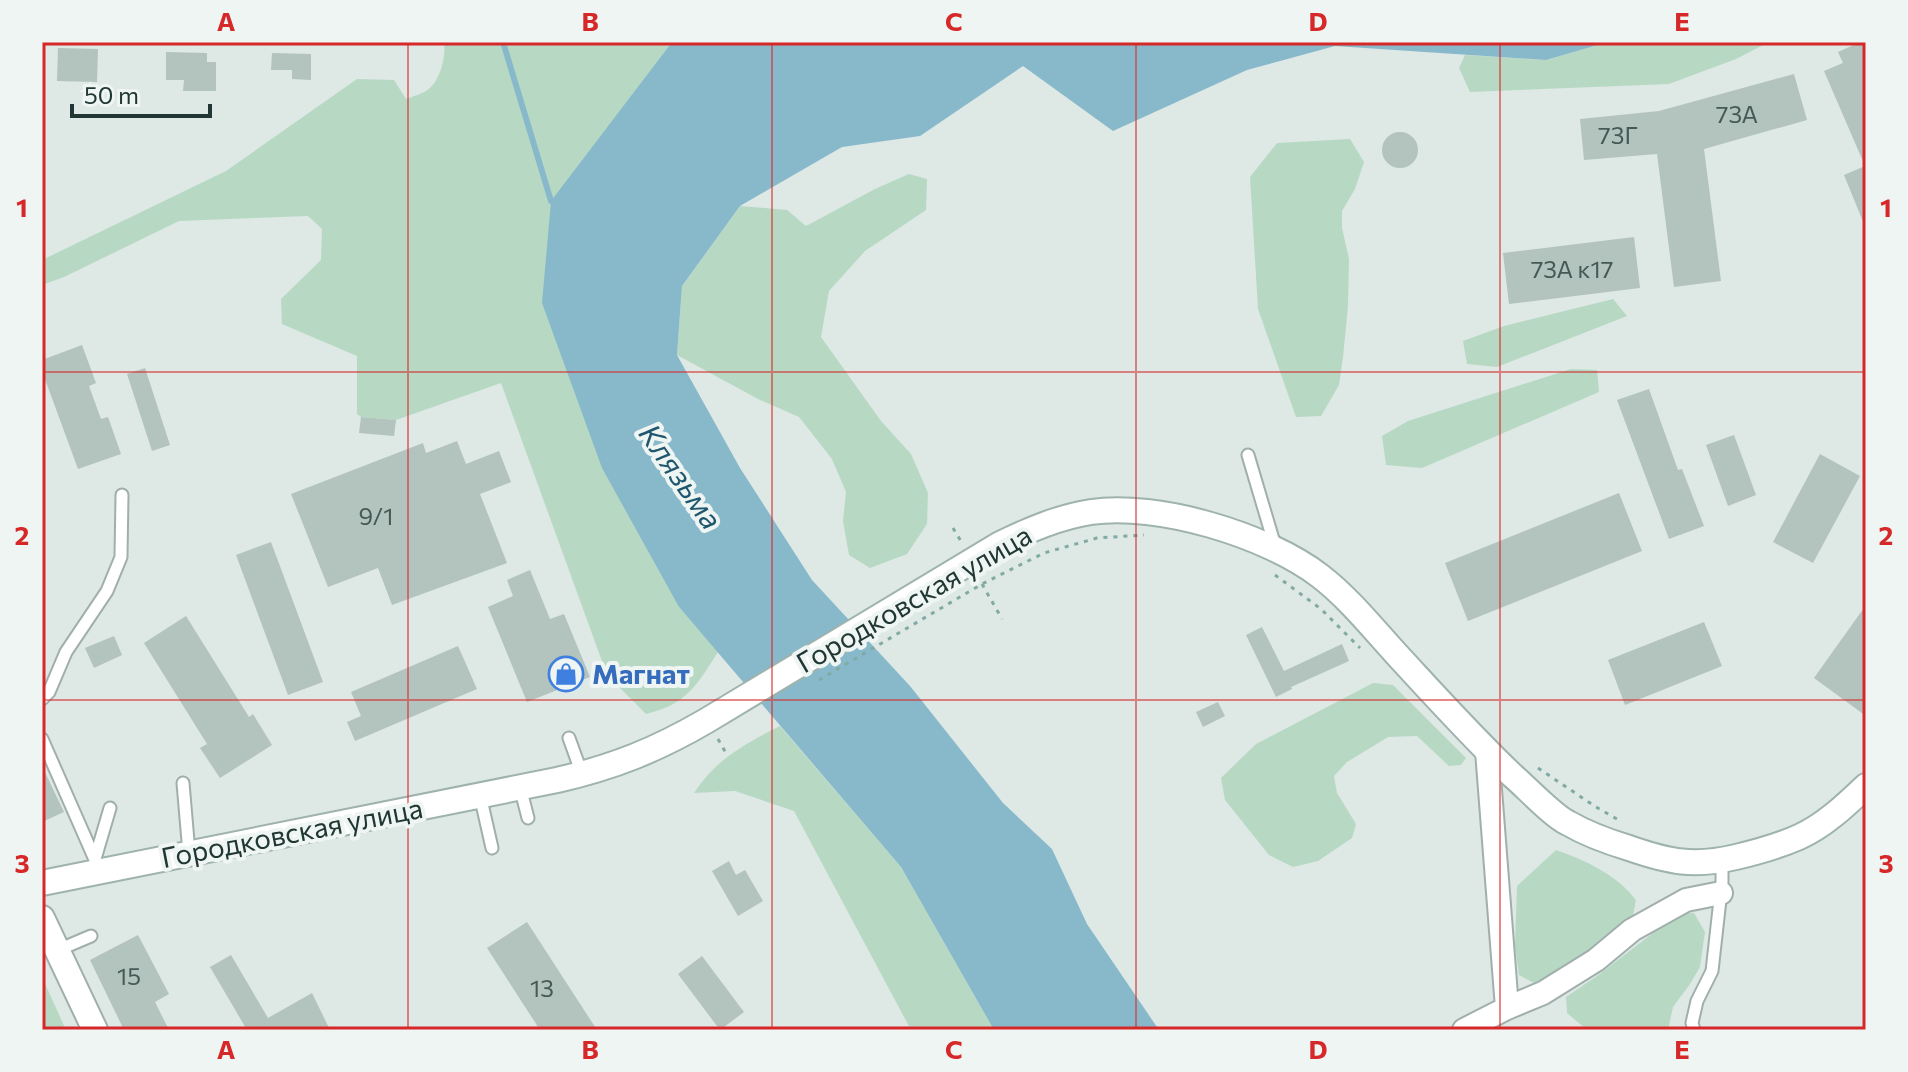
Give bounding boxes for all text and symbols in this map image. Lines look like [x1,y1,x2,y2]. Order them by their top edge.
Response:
text: A [217,5,236,36]
text: B [581,5,599,36]
text: C [945,5,963,36]
text: D [1308,5,1328,36]
text: E [1674,5,1690,36]
scale bar [72,68,210,118]
text: 50 m [84,80,139,109]
house number: 73А [1716,99,1758,128]
house number: 73Г [1598,120,1638,149]
text: 1 [16,191,28,222]
text: 1 [1880,191,1892,222]
house number: 73А к17 [1531,254,1613,283]
water label: Клязьма [632,416,732,535]
house number: 9/1 [358,501,394,530]
street label: Городковская улица [790,517,1037,679]
text: 2 [15,519,29,550]
text: 2 [1879,519,1893,550]
shop icon: Магнат [547,655,585,693]
place label: Магнат [592,656,690,690]
street label: Городковская улица [158,790,425,874]
text: 3 [14,847,30,878]
text: 3 [1878,847,1894,878]
house number: 15 [117,961,141,990]
house number: 13 [530,973,554,1002]
text: A [217,1033,236,1064]
text: B [581,1033,599,1064]
text: C [945,1033,963,1064]
text: D [1308,1033,1328,1064]
text: E [1674,1033,1690,1064]

